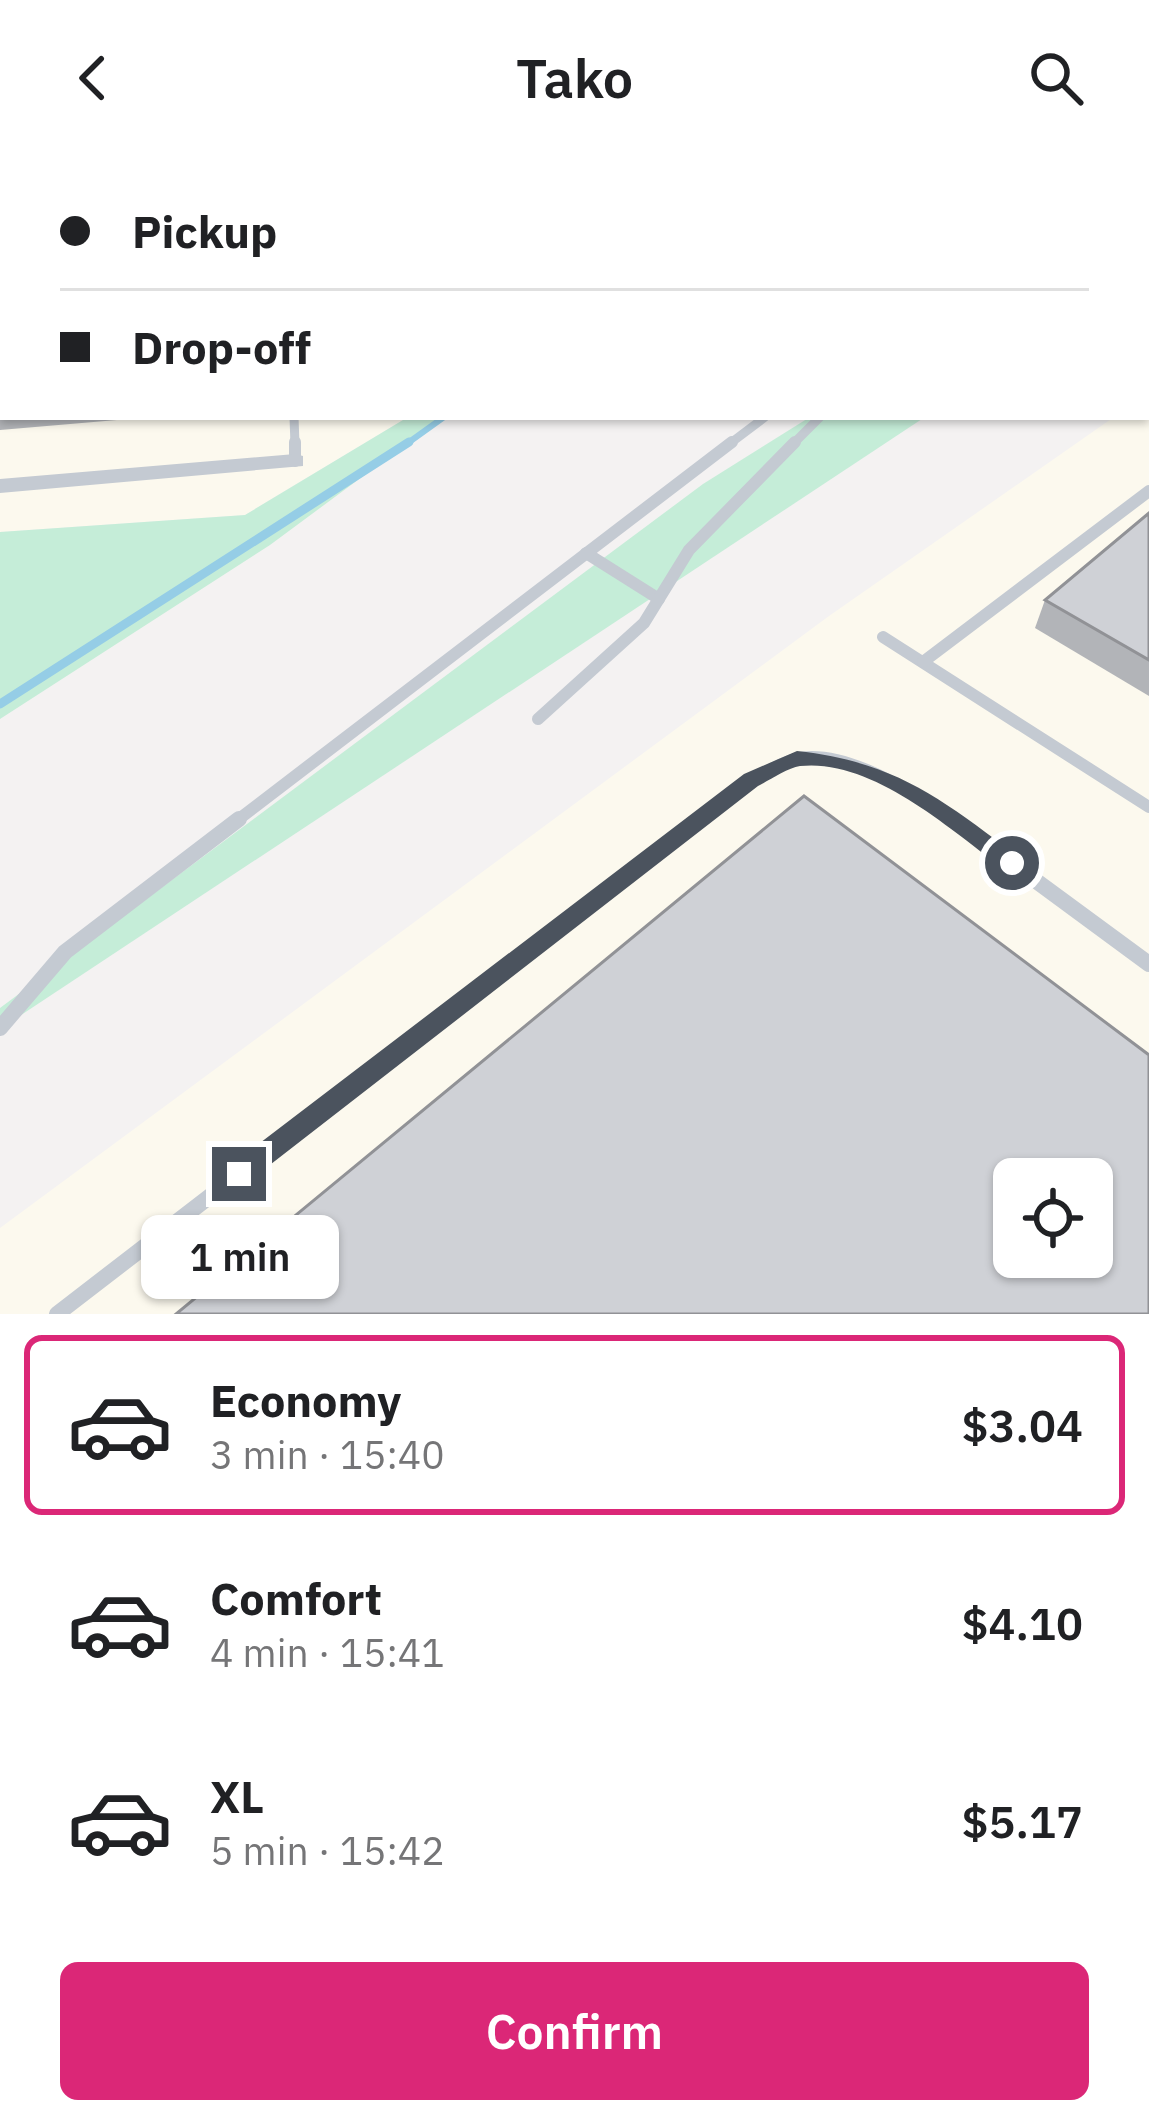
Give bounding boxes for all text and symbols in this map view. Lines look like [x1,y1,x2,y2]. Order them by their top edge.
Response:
text: Tako [516,43,633,113]
icon: back [60,45,126,111]
icon: search [1023,45,1089,111]
text: Pickup [132,202,277,260]
text: Drop-off [132,318,311,376]
route start [985,836,1039,890]
route end [212,1147,266,1201]
map controls [993,1158,1113,1278]
button: locate [993,1158,1113,1278]
callout: 1 min [140,1216,338,1300]
text: 1 min [190,1231,290,1282]
icon: car [66,1371,174,1479]
text: Economy [210,1371,401,1429]
text: $3.04 [962,1396,1083,1454]
text: 3 min · 15:40 [210,1429,445,1480]
icon: car [66,1569,174,1677]
text: Comfort [210,1569,382,1627]
text: $4.10 [962,1594,1083,1652]
text: 4 min · 15:41 [210,1627,445,1678]
icon: car [66,1767,174,1875]
text: XL [210,1767,264,1825]
text: $5.17 [962,1792,1083,1850]
text: 5 min · 15:42 [210,1825,445,1876]
button: Confirm [60,1962,1089,2100]

